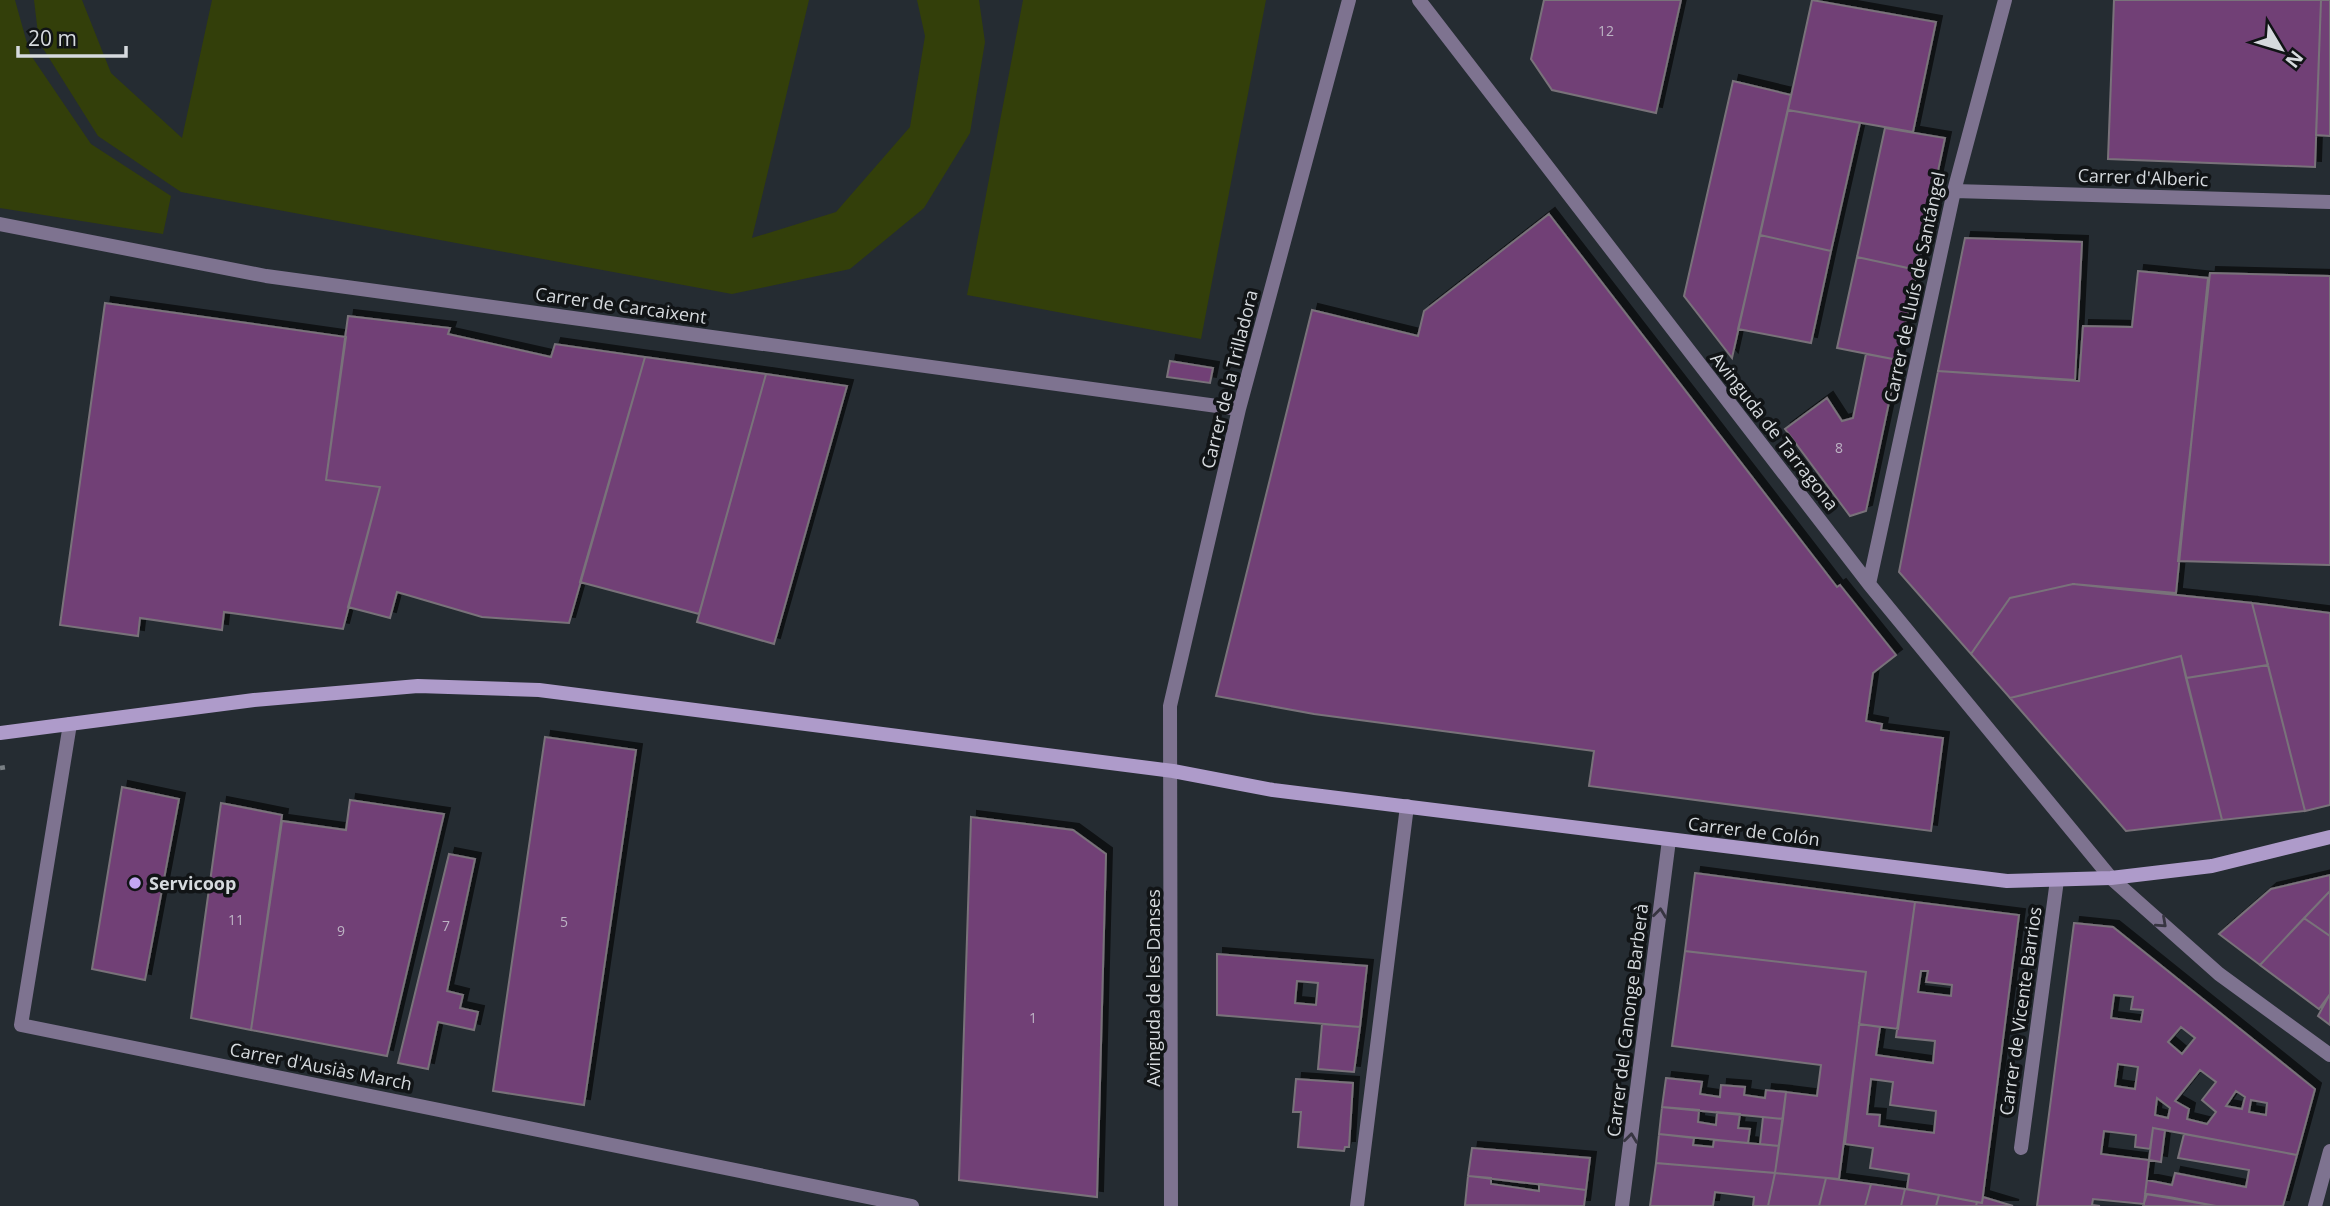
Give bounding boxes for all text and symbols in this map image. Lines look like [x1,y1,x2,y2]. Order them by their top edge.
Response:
scale bar [18,14,126,58]
north arrow [2246,14,2316,84]
house number: 12 [1598,21,1614,40]
text: 20 m [28,24,77,52]
text: N [2279,45,2309,74]
street label: Carrer d'Alberic [2077,163,2209,191]
street label: Carrer de Lluís de Santángel [1878,169,1950,405]
street label: Carrer de Carcaixent [534,281,708,329]
street label: Carrer de la Trilladora [1195,287,1263,471]
street label: Avinguda de Tarragona [1706,347,1844,515]
house number: 8 [1835,438,1843,457]
street label: Carrer de Colón [1687,811,1821,851]
place label: Servicoop [149,871,236,895]
marker: Servicoop [127,875,143,891]
street label: Avinguda de les Danses [1141,889,1165,1087]
street label: Carrer del Canonge Barberà [1601,902,1653,1138]
street label: Carrer de Vicente Barrios [1993,905,2047,1117]
one-way arrow [1653,907,1668,919]
house number: 11 [228,910,244,929]
house number: 5 [560,912,568,931]
one-way arrow [2154,915,2167,927]
house number: 7 [442,916,450,935]
house number: 9 [337,921,345,940]
house number: 1 [1029,1008,1037,1027]
street label: Carrer d'Ausiàs March [228,1037,414,1095]
one-way arrow [1623,1132,1638,1144]

